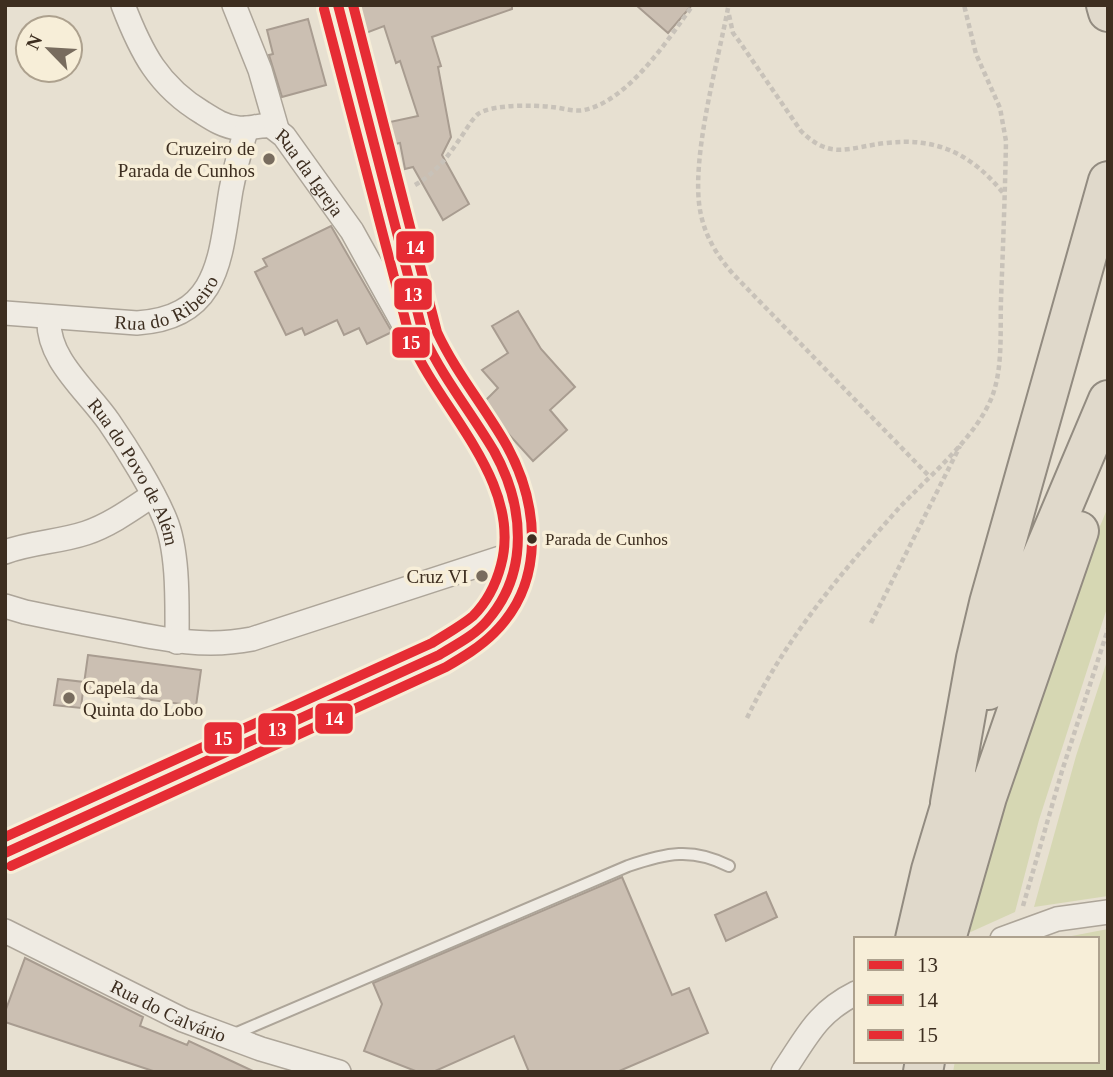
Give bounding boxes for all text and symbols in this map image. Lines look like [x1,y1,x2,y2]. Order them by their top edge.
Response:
north arrow [14,14,84,84]
text: N [22,31,47,53]
street label: Rua da Igreja [272,124,349,220]
place label: Cruzeiro de Parada de Cunhos [118,138,255,181]
marker: Cruzeiro de Parada de Cunhos [261,151,277,167]
line badge: 14 [395,230,435,264]
text: 14 [406,237,425,258]
street label: Rua do Ribeiro [114,272,222,334]
line badge: 13 [393,277,433,311]
text: 13 [404,284,423,305]
line badge: 15 [391,326,431,359]
text: 15 [402,332,421,353]
street label: Rua do Povo de Além [84,394,183,548]
place label: Parada de Cunhos [545,530,668,549]
marker: Parada de Cunhos [525,532,539,546]
place label: Cruz VI [407,566,468,587]
marker: Cruz VI [474,568,490,584]
place label: Capela da Quinta do Lobo [83,677,203,720]
marker: Capela da Quinta do Lobo [61,690,77,706]
line badge: 14 [314,702,354,735]
text: 14 [325,708,344,729]
line badge: 13 [257,712,297,746]
text: 13 [268,719,287,740]
line badge: 15 [203,721,243,755]
text: 15 [214,728,233,749]
legend [854,937,1099,1063]
text: 13 [917,953,938,977]
street label: Rua do Calvário [107,975,229,1046]
text: 14 [917,988,939,1012]
text: 15 [917,1023,938,1047]

